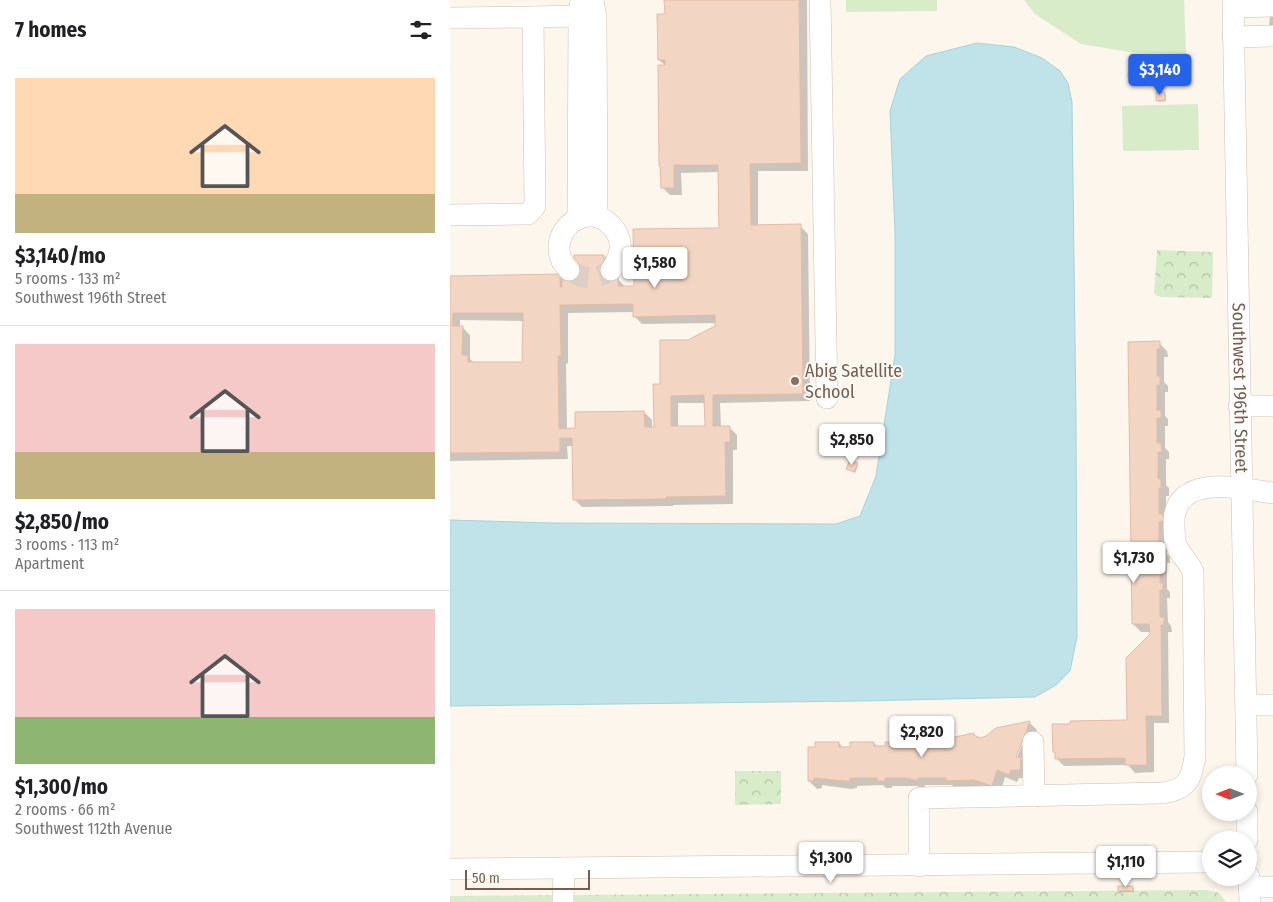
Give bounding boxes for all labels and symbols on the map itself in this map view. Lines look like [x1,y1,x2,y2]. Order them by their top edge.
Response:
pin: $3,140 [1119,54,1201,96]
pin: $1,580 [614,246,696,289]
street label: Southwest 196th Street [1227,303,1253,473]
place label: Abig Satellite School [805,360,902,403]
marker: Abig Satellite School [789,375,801,387]
pin: $2,850 [811,424,893,466]
pin: $1,730 [1093,542,1175,584]
pin: $2,820 [881,716,963,758]
north arrow [1202,766,1258,821]
pin: $1,300 [790,842,872,884]
pin: $1,110 [1085,846,1167,888]
scale bar [465,867,590,890]

